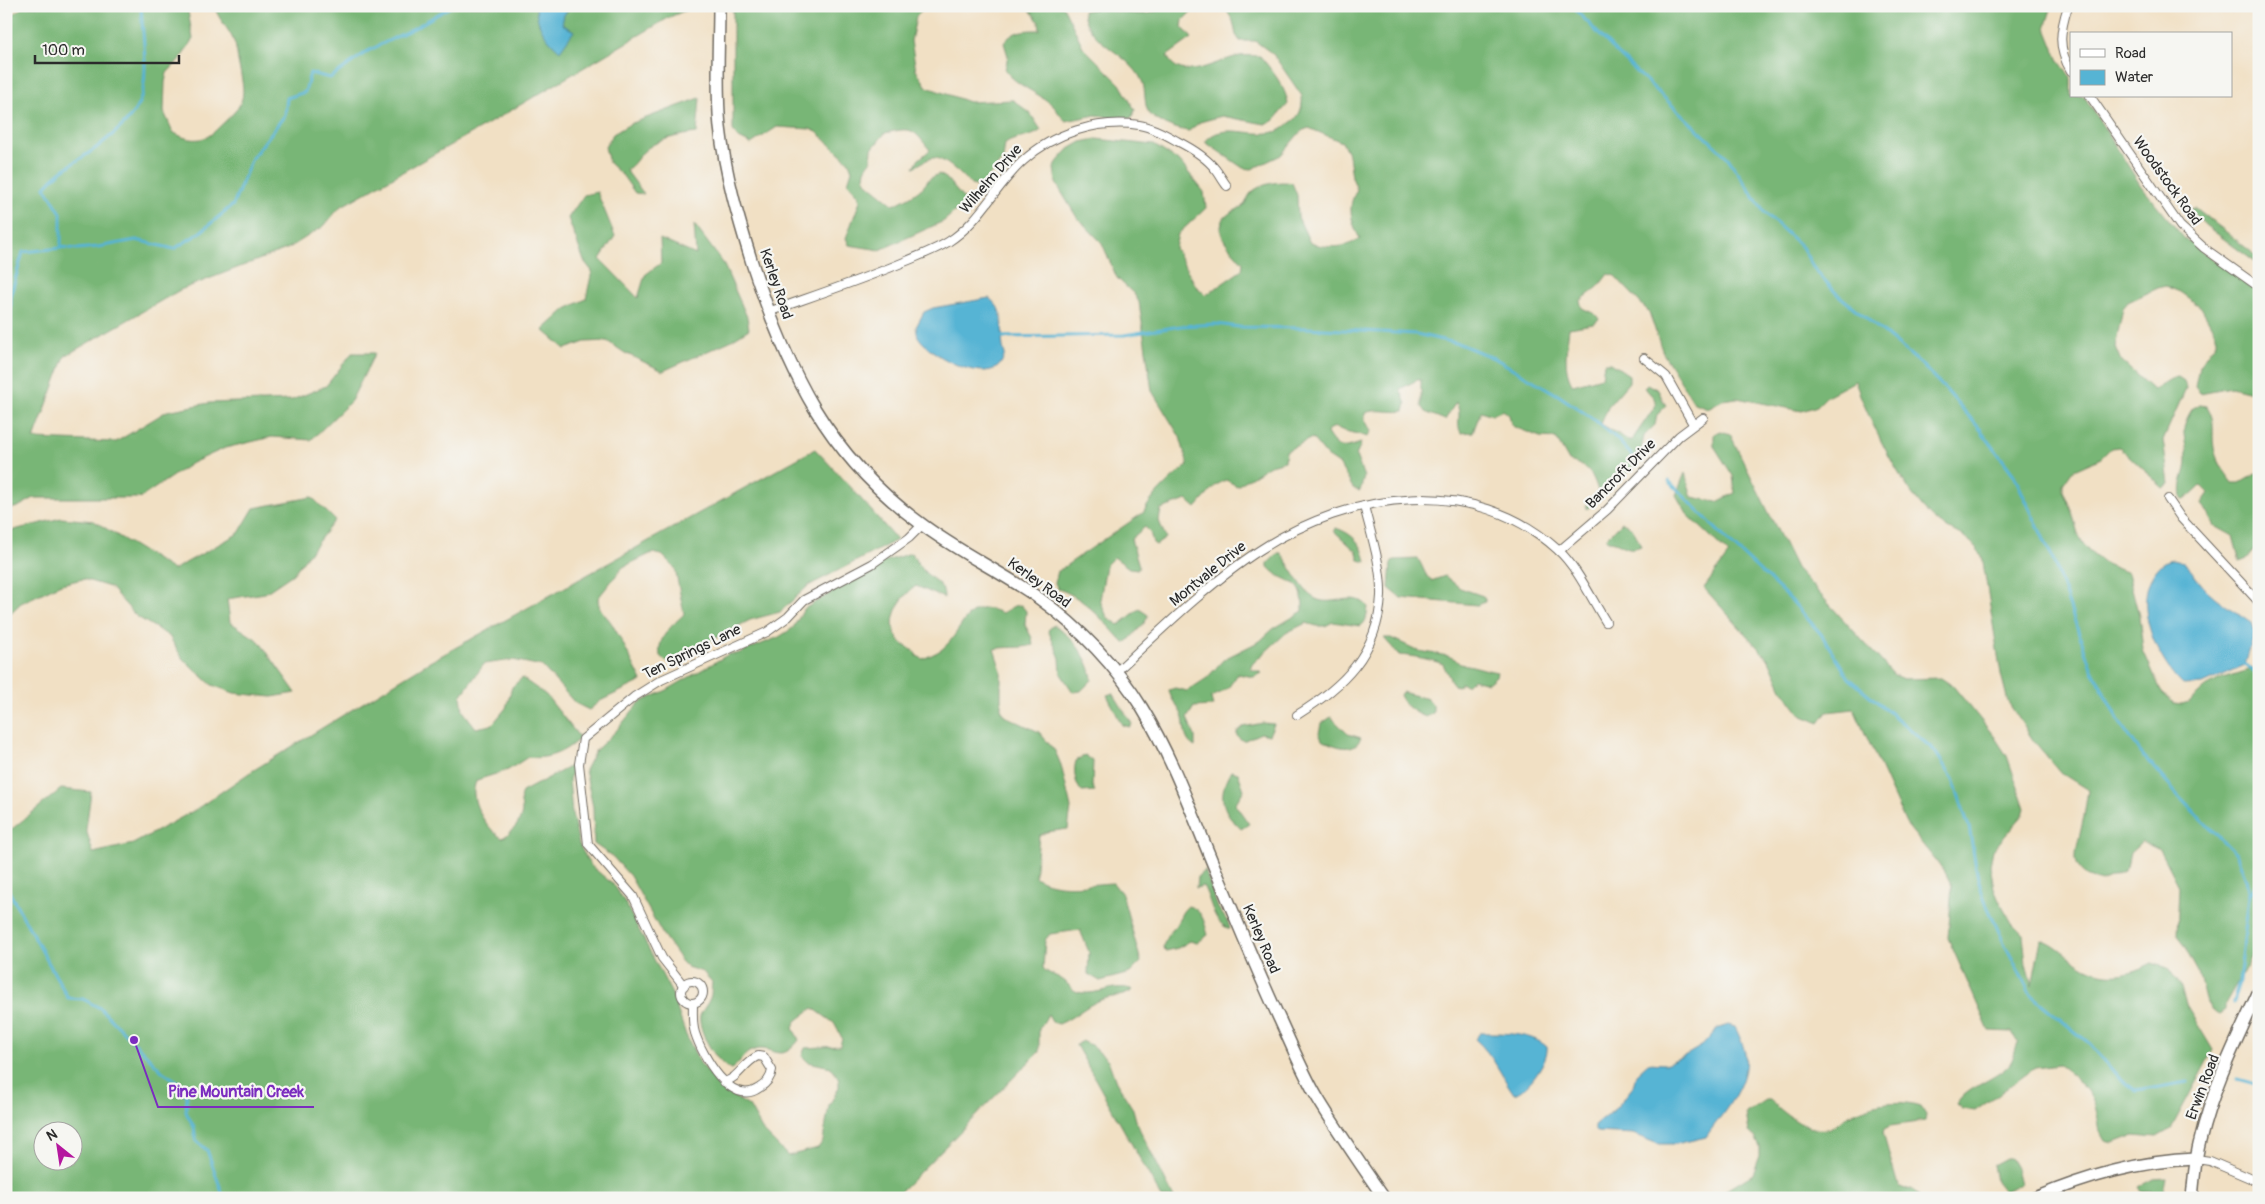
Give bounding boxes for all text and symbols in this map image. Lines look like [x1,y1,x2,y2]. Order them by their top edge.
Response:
scale bar [35,32,179,64]
legend [2070,32,2232,98]
text: 100 m [42,41,85,60]
text: Road [2115,44,2146,63]
text: Water [2115,68,2154,87]
street label: Woodstock Road [2128,133,2206,229]
street label: Wilhelm Drive [956,140,1027,218]
street label: Kerley Road [755,246,797,322]
street label: Bancroft Drive [1582,434,1661,513]
street label: Montvale Drive [1166,537,1251,611]
street label: Kerley Road [1004,554,1074,612]
street label: Ten Springs Lane [640,620,745,684]
street label: Kerley Road [1238,901,1284,977]
street label: Erwin Road [2182,1052,2224,1122]
callout: Pine Mountain Creek [158,1076,314,1107]
text: Pine Mountain Creek [168,1082,304,1102]
north arrow [32,1122,82,1172]
text: N [43,1125,60,1145]

